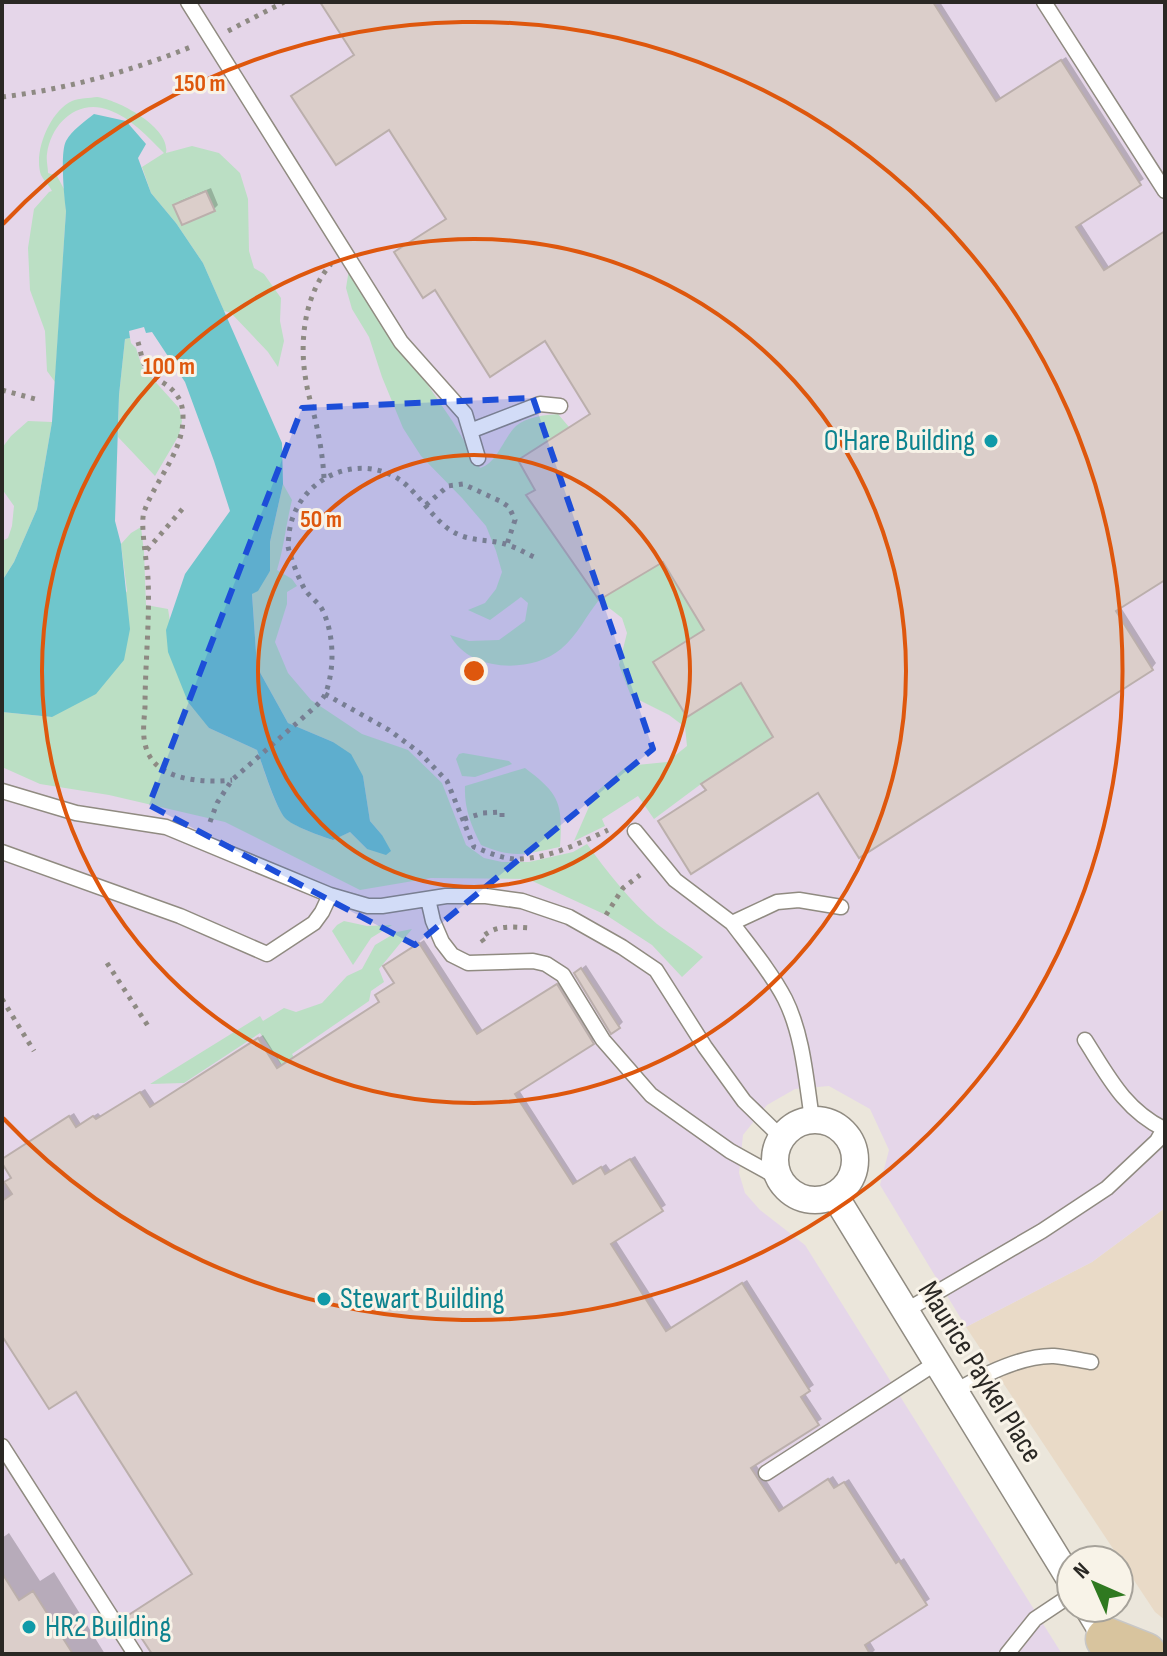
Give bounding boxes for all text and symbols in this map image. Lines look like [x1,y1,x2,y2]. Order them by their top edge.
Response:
text: 150 m [174,69,226,98]
text: 100 m [143,352,195,381]
place label: O'Hare Building [824,423,975,459]
marker: O'Hare Building [982,432,1000,450]
text: 50 m [300,505,342,534]
centre of rings [460,657,488,685]
street label: Maurice Paykel Place [910,1275,1050,1469]
place label: Stewart Building [340,1281,505,1317]
marker: Stewart Building [315,1290,333,1308]
north arrow [1055,1544,1135,1624]
text: N [1068,1557,1096,1585]
place label: HR2 Building [45,1609,171,1645]
marker: HR2 Building [20,1618,38,1636]

